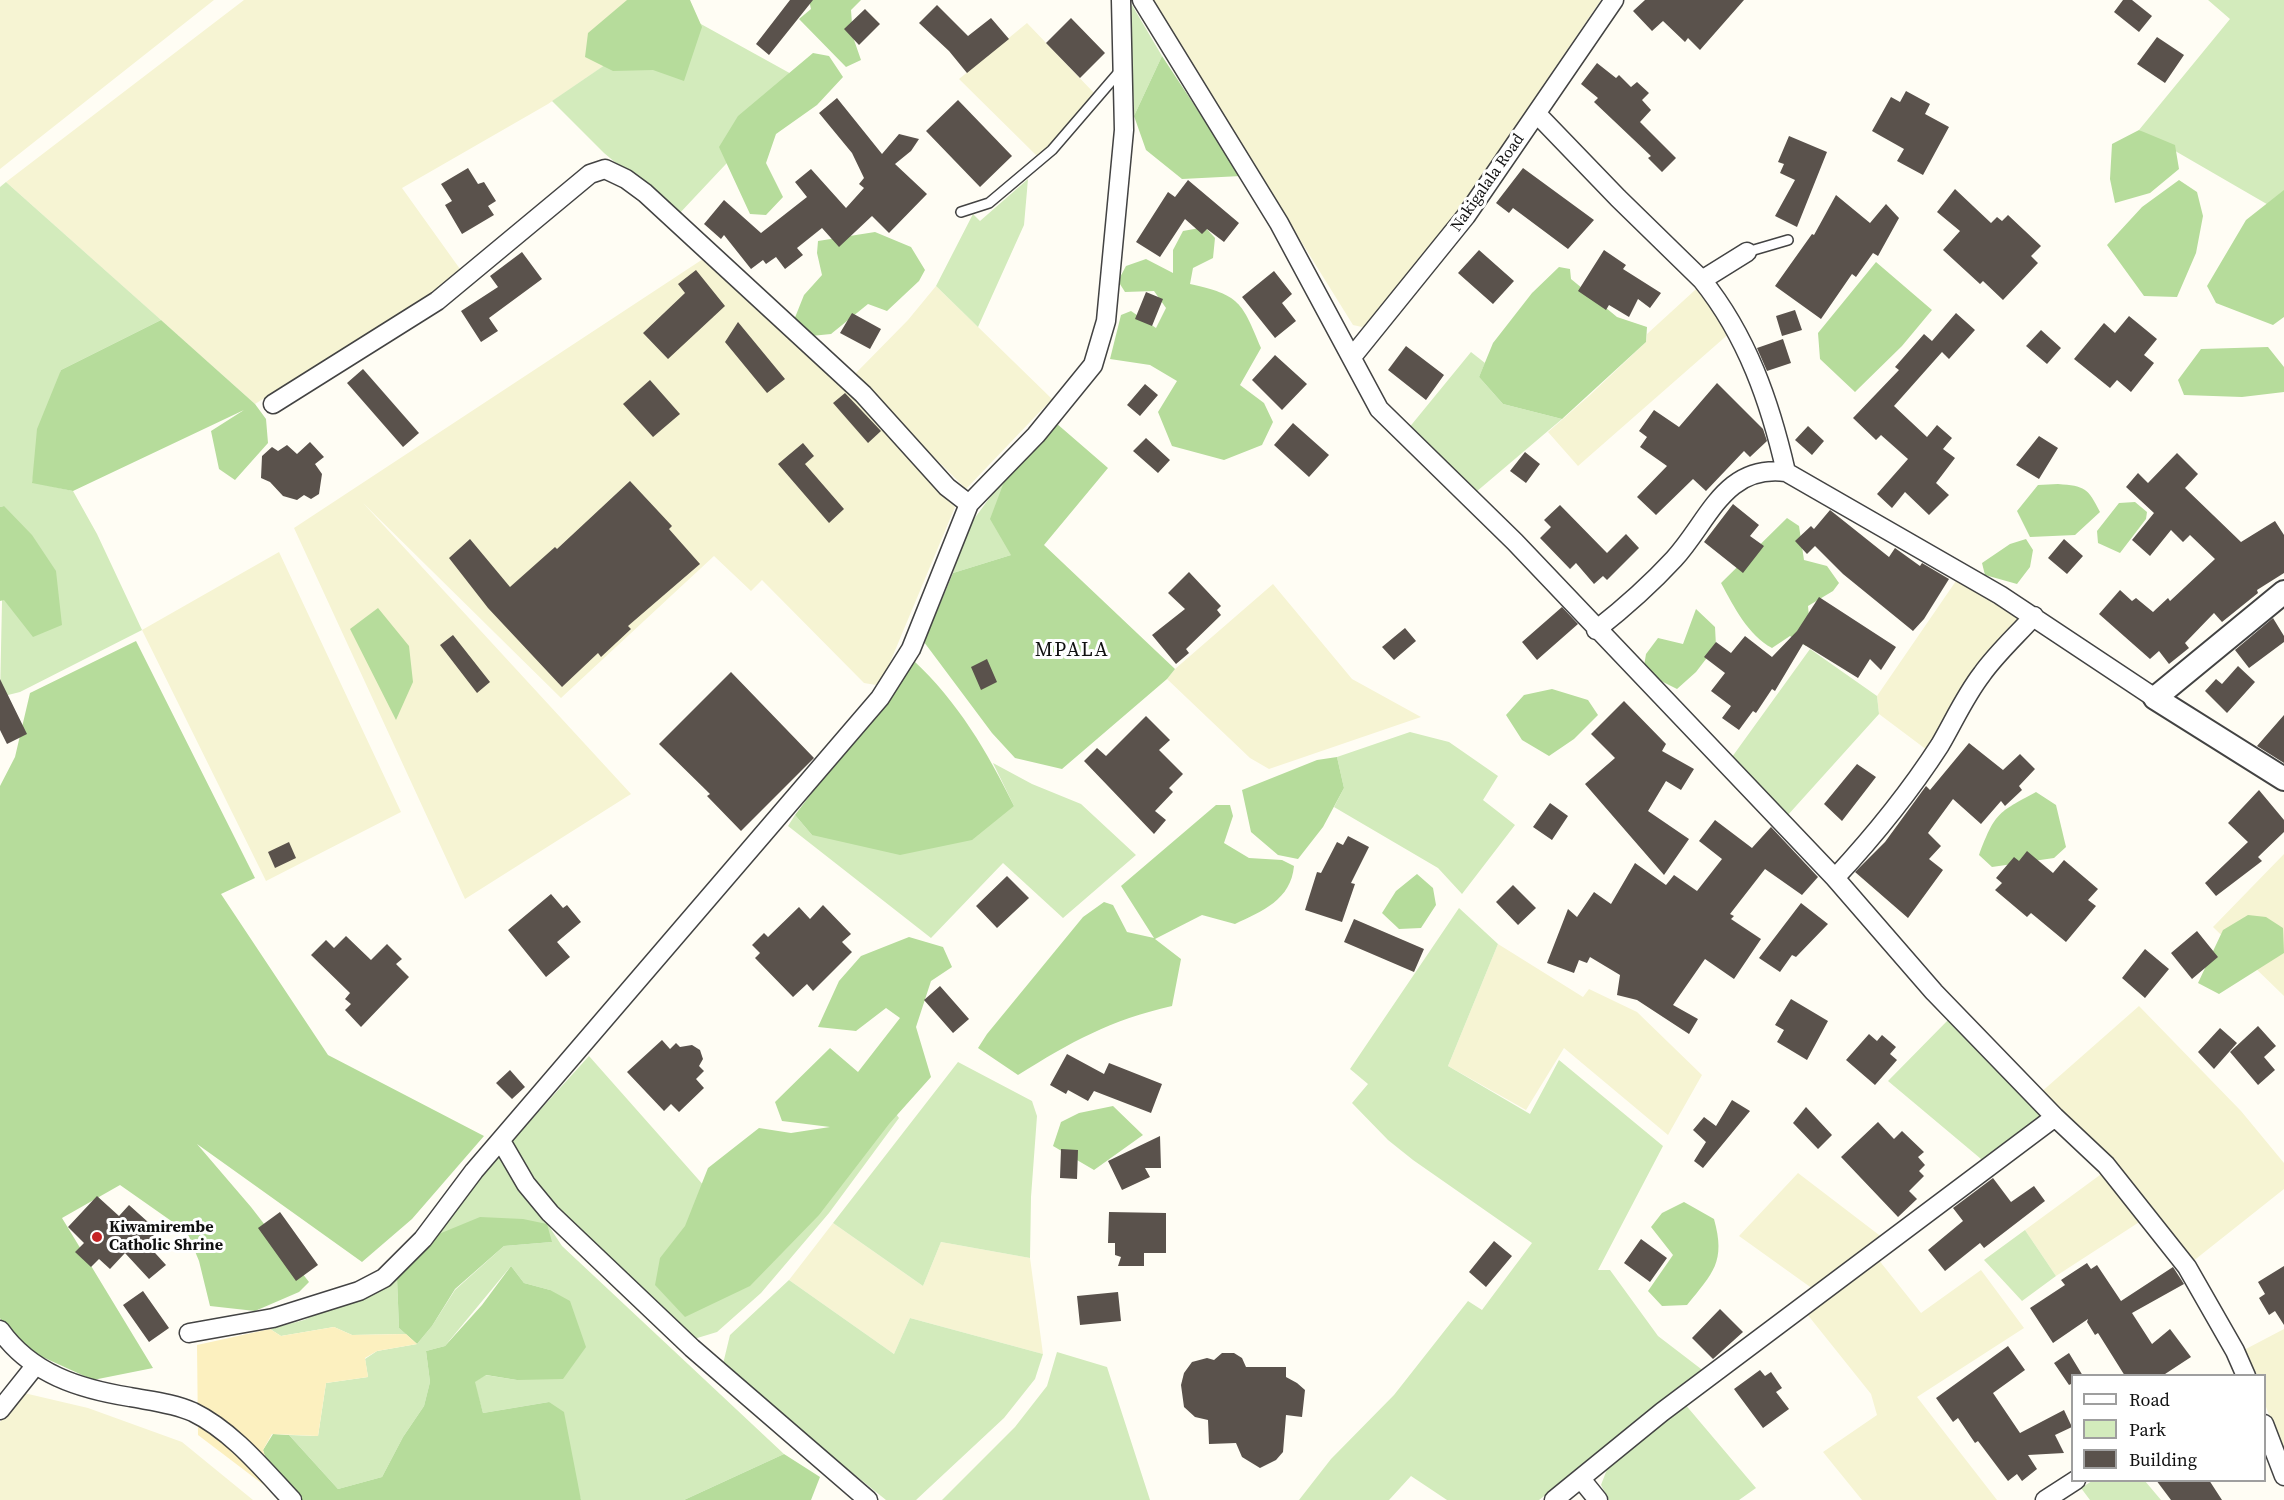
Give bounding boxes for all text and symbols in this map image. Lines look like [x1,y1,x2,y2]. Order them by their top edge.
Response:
street label: Nakigalala Road [1447,130,1529,236]
district label: MPALA [1035,639,1109,663]
place label: Kiwamirembe Catholic Shrine [109,1218,223,1256]
marker: Kiwamirembe Catholic Shrine [90,1230,104,1244]
legend [2071,1374,2266,1482]
text: Road [2129,1387,2170,1412]
text: Park [2129,1417,2166,1442]
text: Building [2129,1447,2197,1472]

